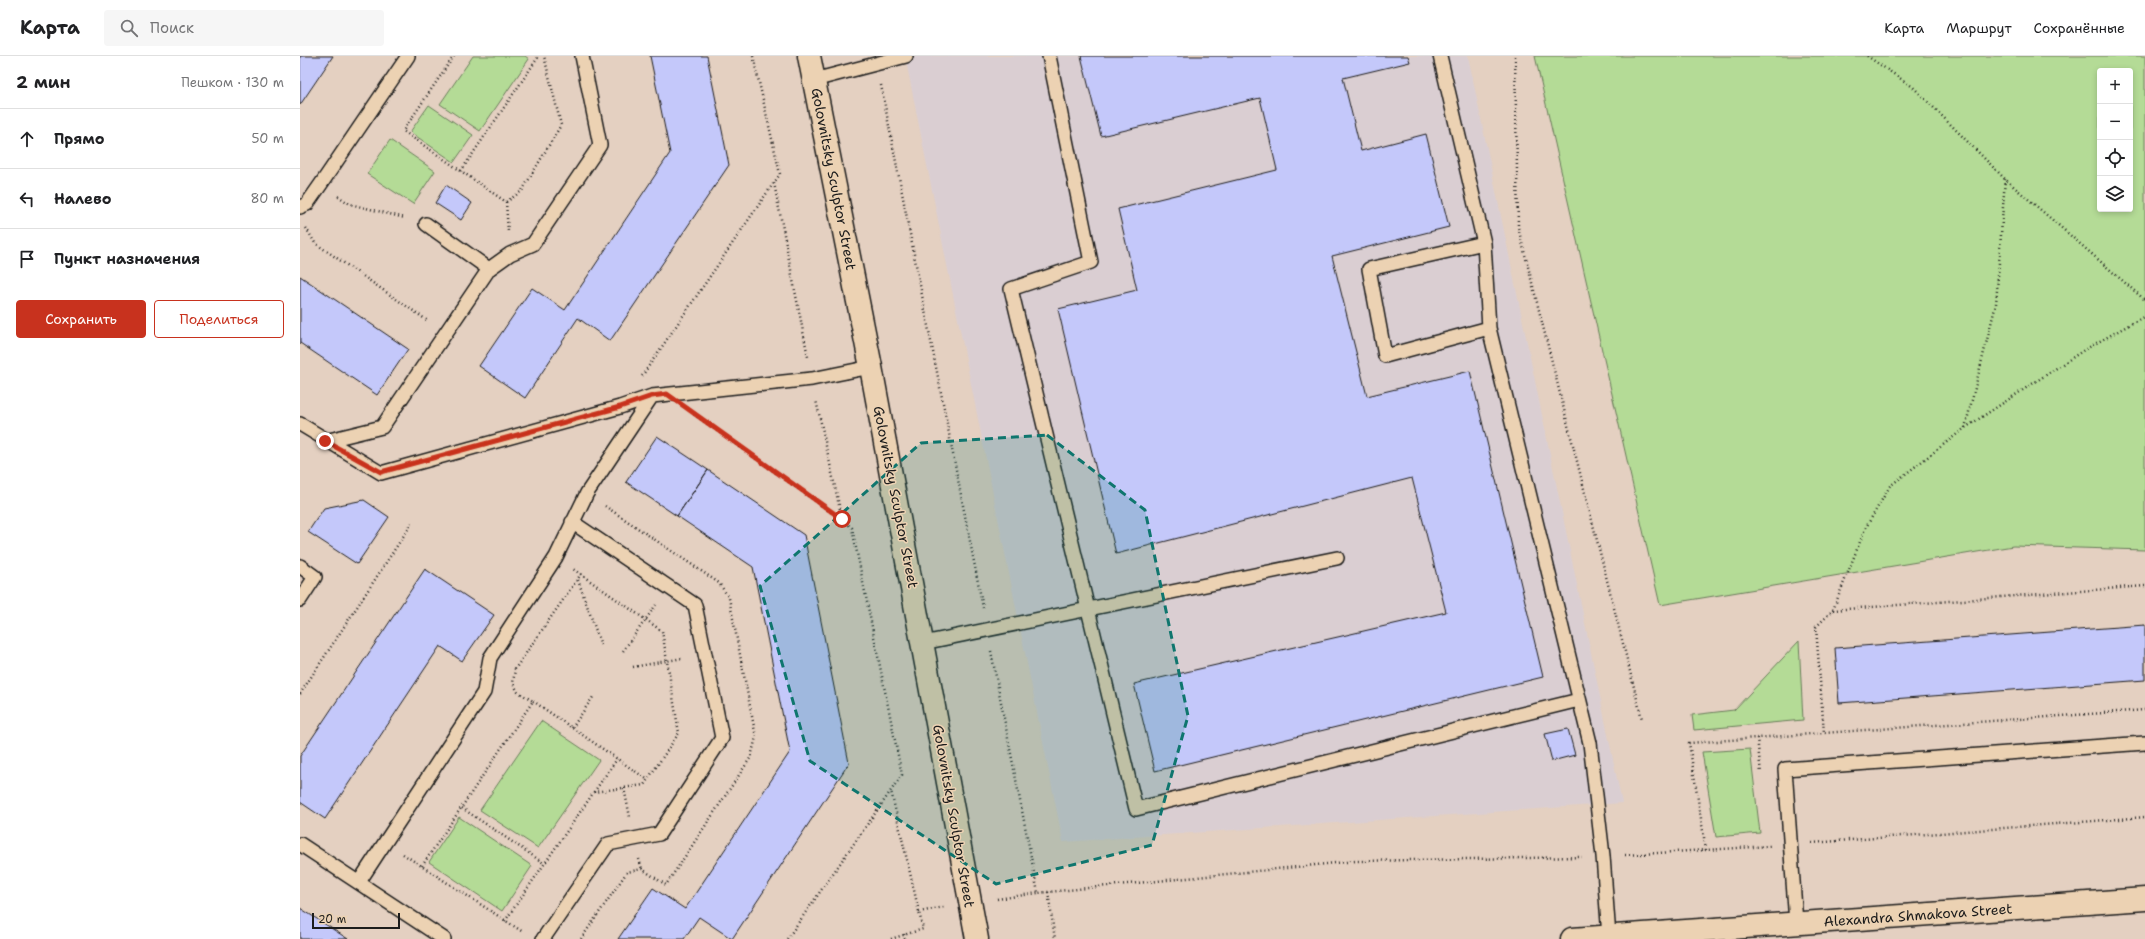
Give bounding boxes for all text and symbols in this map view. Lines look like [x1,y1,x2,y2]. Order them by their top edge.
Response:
search box [104,10,384,46]
text: Карта [20,15,80,40]
icon: search [118,17,140,39]
text: Поиск [150,18,194,38]
text: Карта [1884,19,1924,37]
text: Маршрут [1946,19,2012,37]
text: Сохранённые [2034,19,2125,37]
map controls [2097,68,2133,212]
button: + [2097,68,2133,104]
text: 2 мин [16,71,71,93]
text: Пешком · 130 m [181,74,284,91]
street label: Golovnitsky Sculptor Street [807,86,861,272]
button: − [2097,104,2133,140]
icon: ahead [16,128,38,150]
text: Прямо [54,129,104,149]
text: 50 m [251,130,284,147]
button: locate [2097,140,2133,176]
button: layers [2097,176,2133,212]
icon: left [16,188,38,210]
text: Налево [54,189,112,209]
text: 80 m [250,190,284,207]
icon: arrive [16,248,38,270]
text: Пункт назначения [54,249,200,269]
button: Сохранить [16,300,146,338]
button: Поделиться [154,300,284,338]
street label: Golovnitsky Sculptor Street [869,404,923,590]
route end [316,432,334,450]
route start [833,510,851,528]
street label: Golovnitsky Sculptor Street [929,723,979,909]
street label: Alexandra Shmakova Street [1823,899,2013,931]
scale bar [312,911,400,930]
text: 20 m [318,912,346,927]

